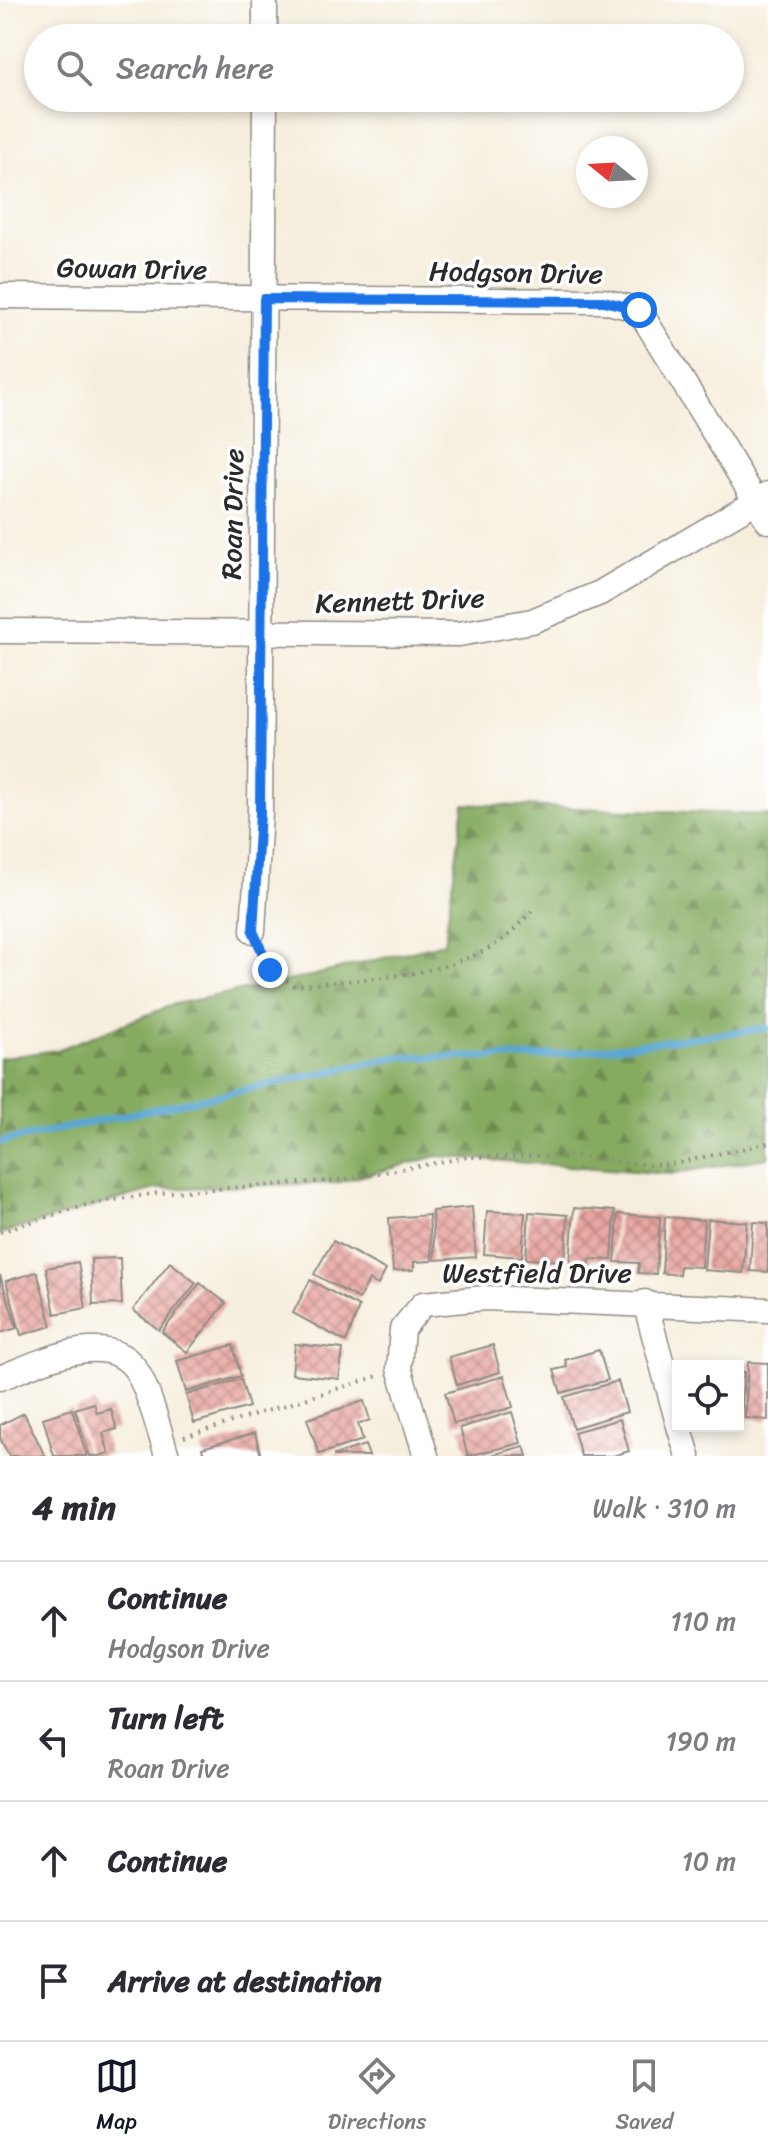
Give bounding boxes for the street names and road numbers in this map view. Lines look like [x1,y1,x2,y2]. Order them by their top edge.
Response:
street label: Gowan Drive [56,243,208,294]
street label: Hodgson Drive [428,246,604,299]
street label: Roan Drive [207,448,258,580]
street label: Kennett Drive [314,573,486,628]
street label: Westfield Drive [442,1248,632,1297]

